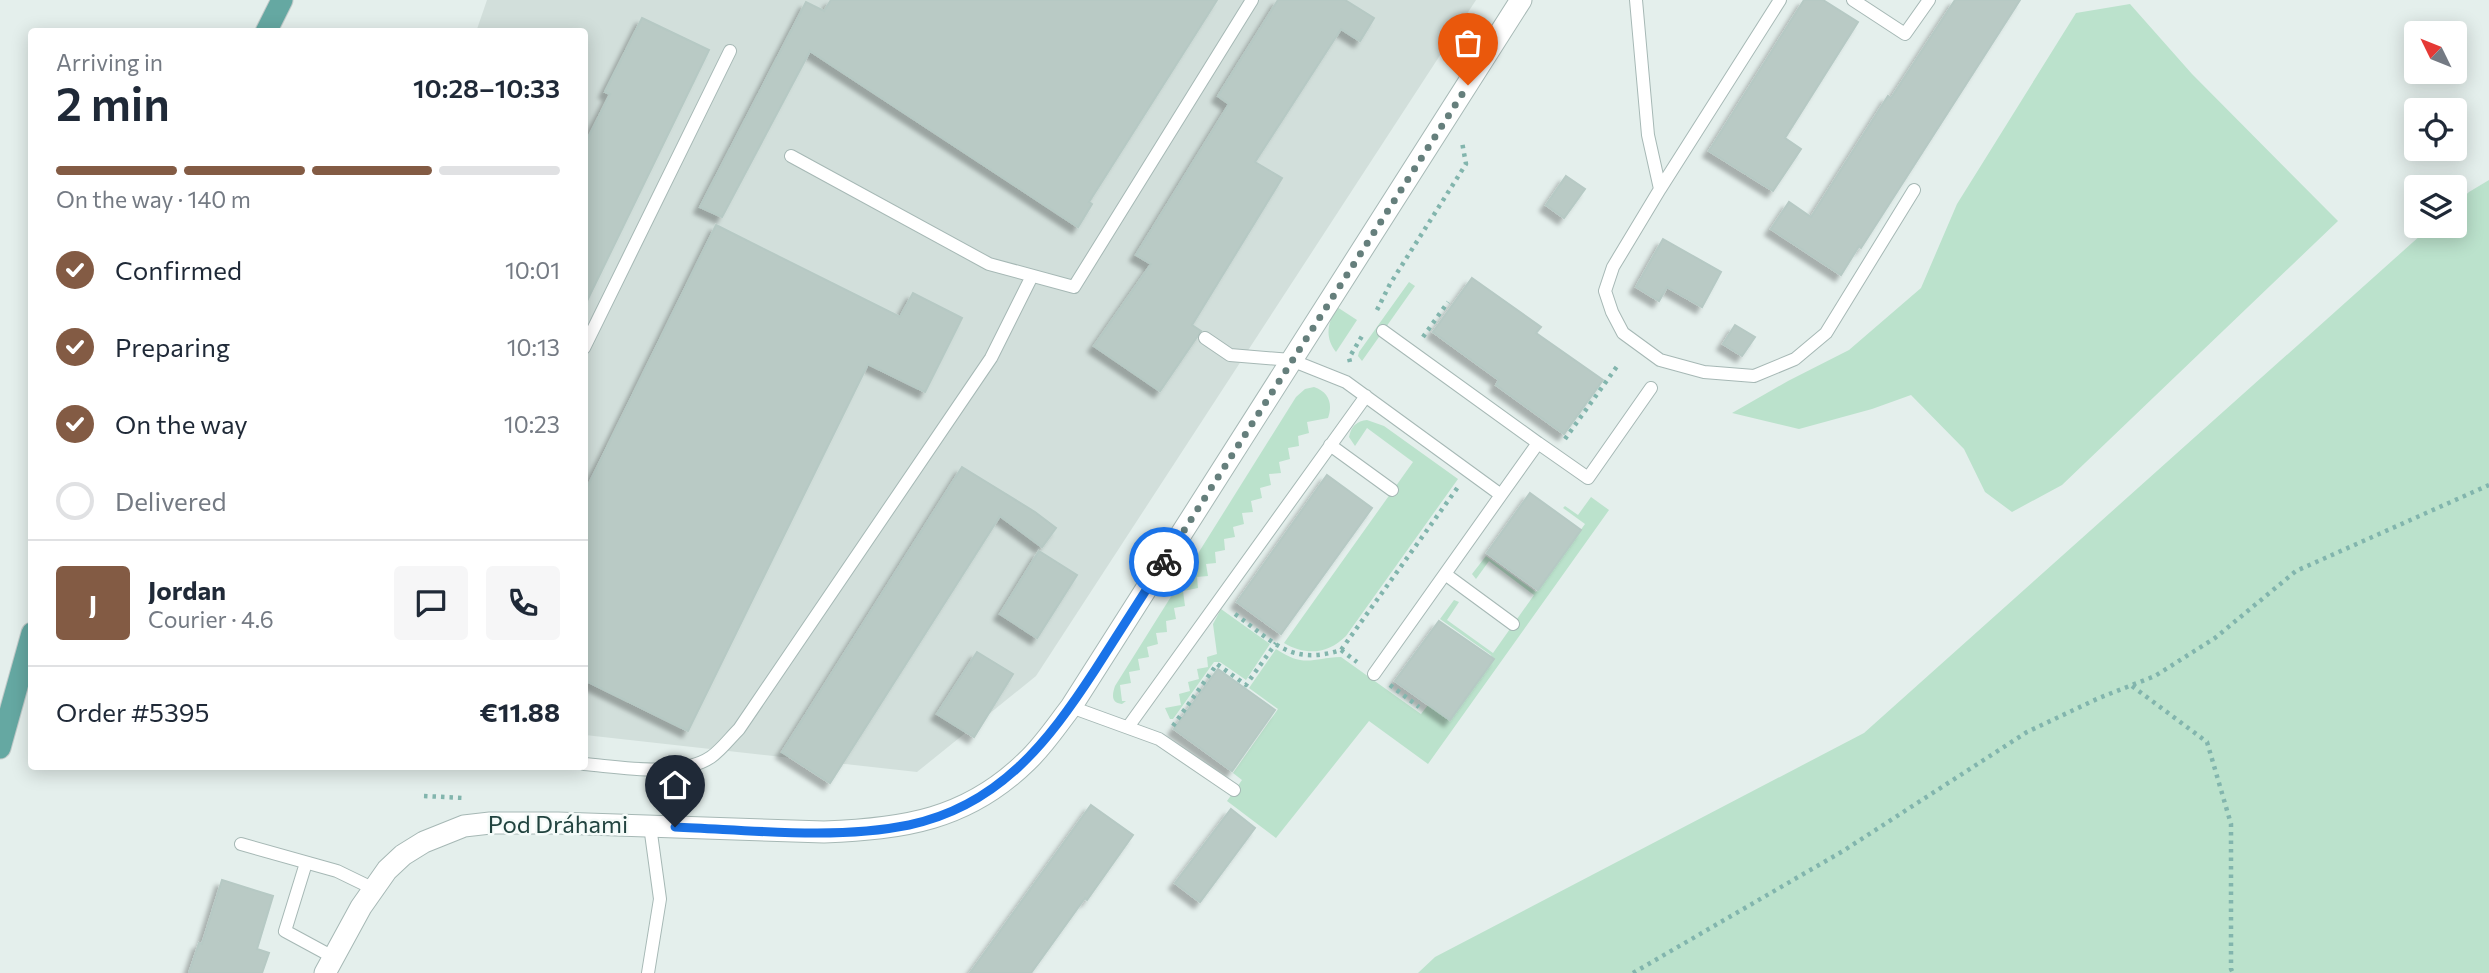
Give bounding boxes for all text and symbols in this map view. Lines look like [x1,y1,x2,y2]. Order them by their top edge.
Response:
pin [1438,13,1498,85]
north arrow [2404,21,2468,84]
map controls [2404,21,2467,238]
icon: bag [1449,24,1487,62]
text: Arriving in [56,48,163,76]
text: 10:28–10:33 [413,72,560,103]
text: 2 min [56,74,170,130]
button: locate [2404,98,2467,161]
button: layers [2404,175,2467,238]
text: On the way · 140 m [56,185,251,213]
icon: check [56,251,94,289]
text: Confirmed [115,254,242,285]
text: 10:01 [505,256,560,284]
icon: check [56,328,94,366]
text: Preparing [115,331,230,362]
text: 10:13 [507,333,560,361]
icon: check [56,405,94,443]
text: On the way [115,408,248,439]
text: 10:23 [504,410,560,438]
text: Delivered [115,485,226,516]
courier [1129,527,1199,597]
icon: bike [1145,543,1183,581]
button: chat [394,566,468,640]
button: phone [486,566,560,640]
text: Jordan [148,574,226,605]
text: J [89,588,97,619]
text: Courier · 4.6 [148,605,274,633]
text: Order #5395 [56,696,210,727]
text: €11.88 [479,696,560,727]
pin [645,755,705,827]
icon: home [656,766,694,804]
street label: Pod Dráhami [488,809,628,838]

